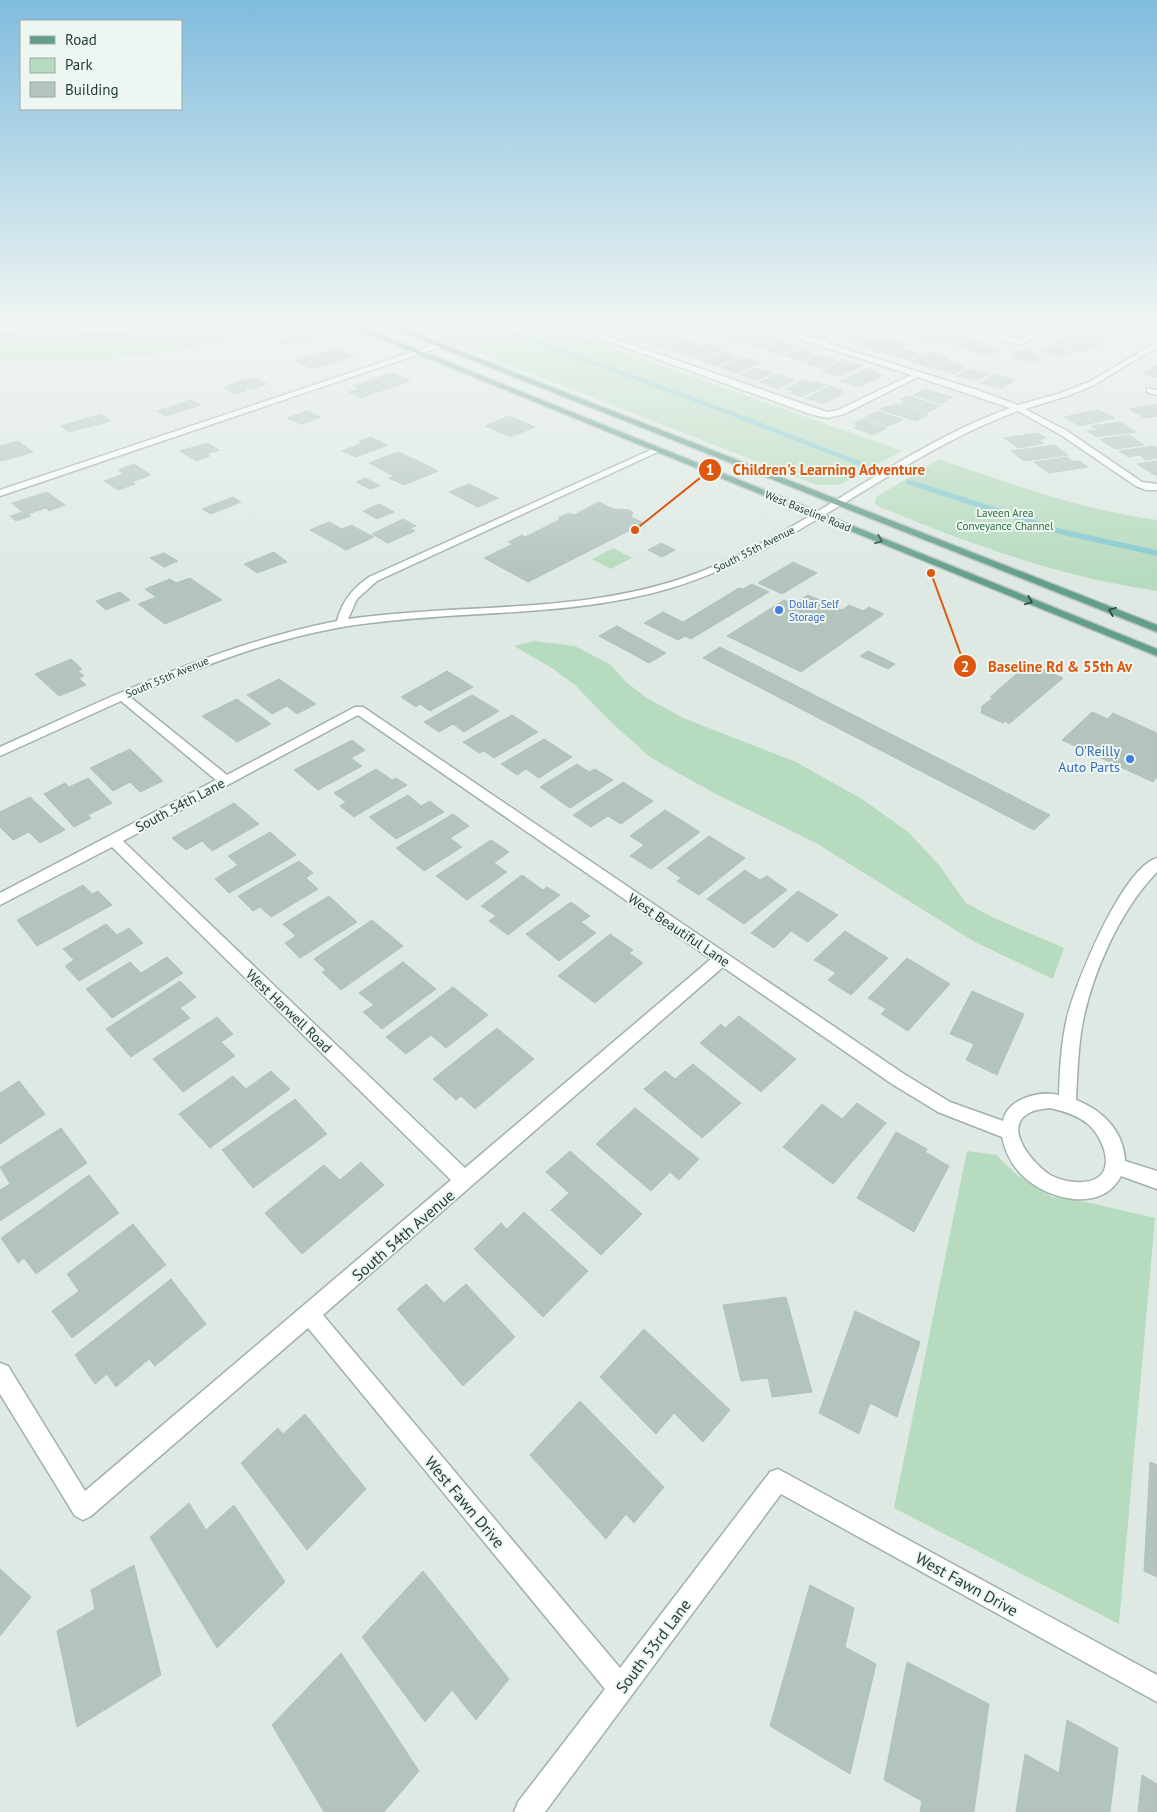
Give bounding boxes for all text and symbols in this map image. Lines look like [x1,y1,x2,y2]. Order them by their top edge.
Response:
legend [20,20,182,110]
text: Road [65,30,97,49]
text: Park [65,55,93,74]
text: Building [65,80,119,99]
callout: Children's Learning Adventure [698,455,936,485]
text: 1 [706,460,714,479]
text: Children's Learning Adventure [733,460,926,479]
street label: West Baseline Road [763,487,853,535]
park label: Laveen Area Conveyance Channel [957,506,1054,533]
street label: South 55th Avenue [711,522,797,575]
one-way arrow [874,534,883,544]
one-way arrow [1024,595,1033,605]
place label: Dollar Self Storage [789,597,839,624]
marker: Dollar Self Storage [773,604,785,616]
one-way arrow [1108,607,1117,617]
callout: Baseline Rd & 55th Av [952,651,1142,681]
street label: South 55th Avenue [123,653,211,701]
text: 2 [961,657,969,676]
text: Baseline Rd & 55th Av [988,657,1133,676]
place label: O'Reilly Auto Parts [1058,742,1120,776]
marker: O'Reilly Auto Parts [1124,753,1136,765]
street label: South 54th Lane [132,774,228,836]
street label: West Beautiful Lane [625,889,733,971]
street label: West Harwell Road [242,965,336,1057]
street label: South 54th Avenue [348,1185,458,1285]
street label: West Fawn Drive [421,1452,509,1552]
street label: West Fawn Drive [912,1548,1022,1620]
street label: South 53rd Lane [611,1595,695,1697]

